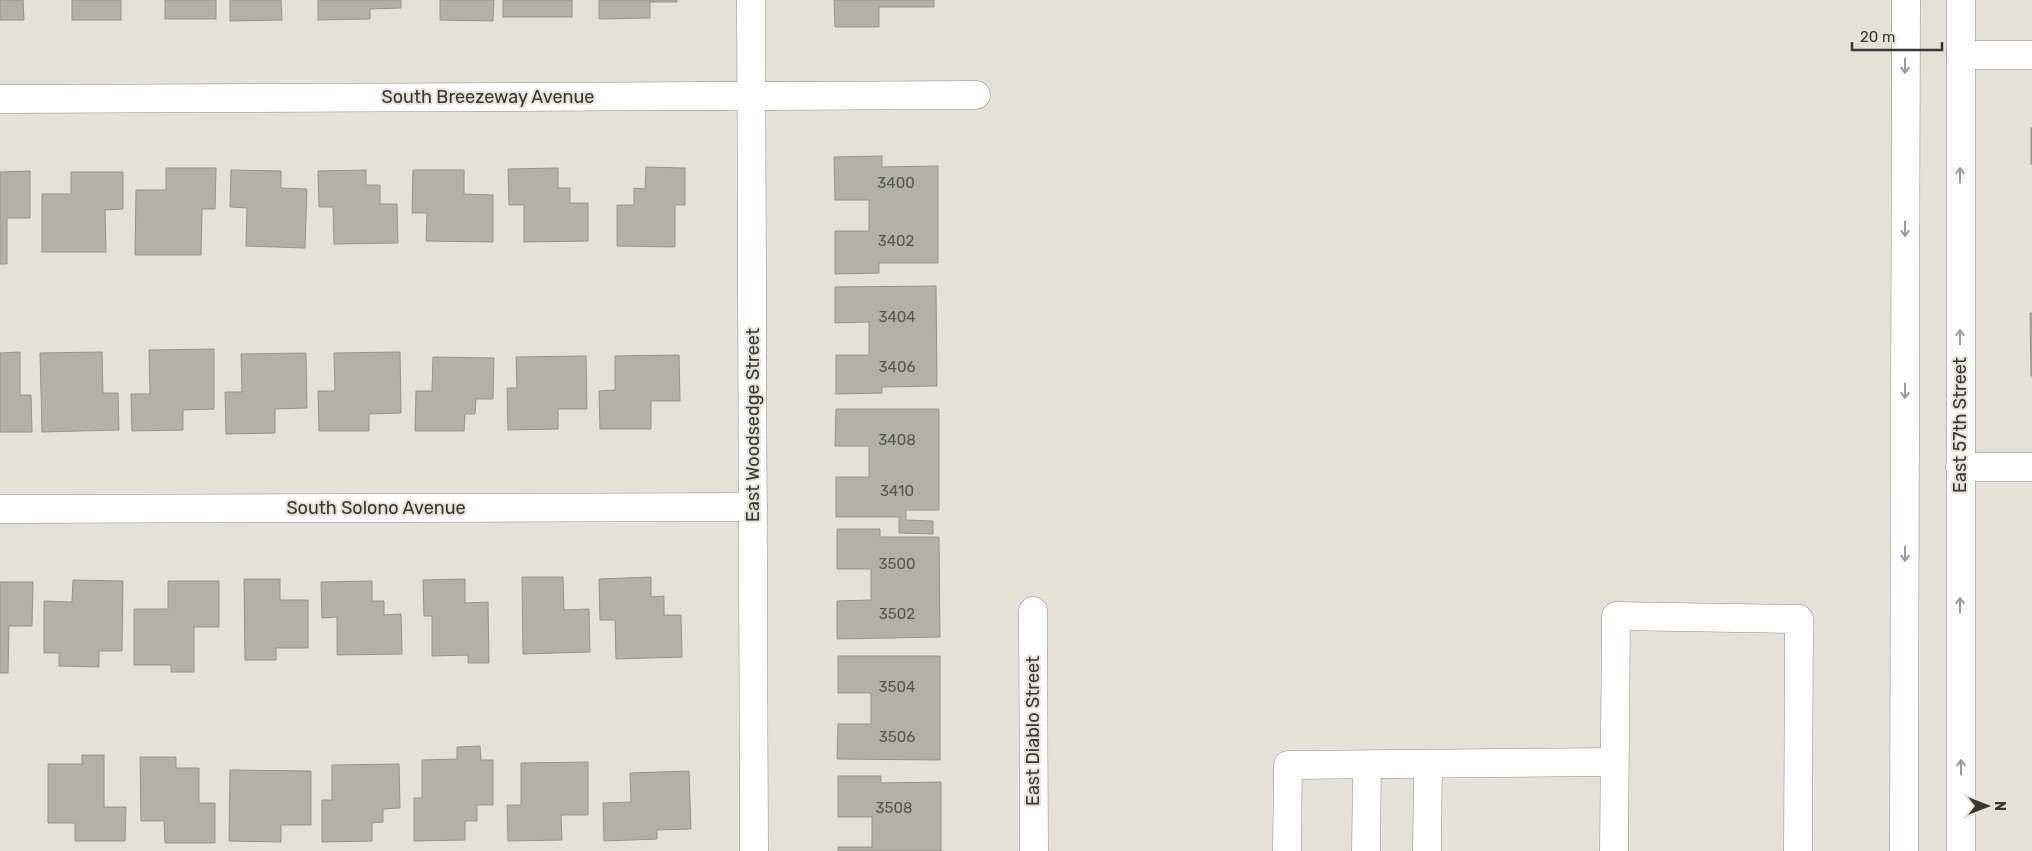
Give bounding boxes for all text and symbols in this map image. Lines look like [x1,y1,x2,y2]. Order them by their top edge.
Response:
scale bar [1852,20,1942,52]
text: 20 m [1860,28,1895,46]
one-way arrow [1900,58,1910,74]
street label: South Breezeway Avenue [382,86,594,108]
one-way arrow [1955,167,1965,184]
house number: 3400 [877,174,915,192]
one-way arrow [1900,220,1910,236]
house number: 3402 [878,232,915,250]
house number: 3404 [878,308,916,326]
street label: East Woodsedge Street [742,328,764,522]
one-way arrow [1955,330,1965,346]
street label: East 57th Street [1949,357,1971,493]
house number: 3406 [879,358,915,376]
one-way arrow [1900,382,1910,399]
house number: 3408 [878,431,916,449]
house number: 3410 [880,482,914,500]
street label: South Solono Avenue [286,497,466,519]
one-way arrow [1900,545,1910,561]
house number: 3500 [879,555,915,573]
one-way arrow [1955,597,1965,614]
house number: 3502 [879,605,915,623]
street label: East Diablo Street [1022,656,1044,806]
house number: 3504 [879,678,915,696]
house number: 3506 [879,728,915,746]
one-way arrow [1956,760,1966,776]
north arrow [1962,781,2012,831]
house number: 3508 [876,799,913,817]
text: N [1991,801,2008,811]

